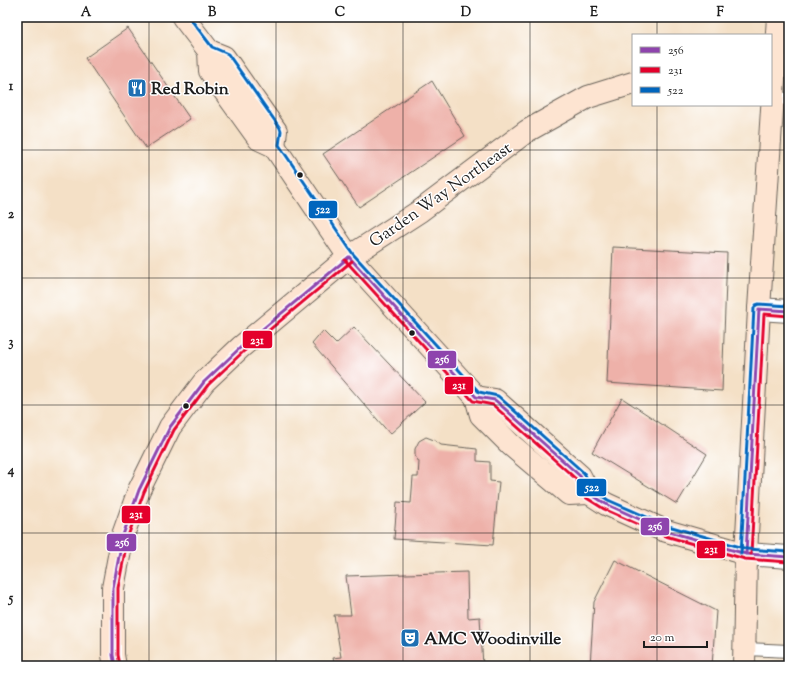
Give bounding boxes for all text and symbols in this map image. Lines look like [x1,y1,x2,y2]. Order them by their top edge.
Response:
text: A [81,4,92,22]
text: B [208,4,217,22]
text: C [335,4,345,22]
text: D [461,4,471,22]
text: E [590,4,598,22]
text: F [716,4,724,22]
legend [632,34,772,106]
text: 256 [668,42,684,60]
text: 231 [668,62,683,80]
restaurant icon: Red Robin [126,77,148,99]
text: 1 [9,78,14,96]
place label: Red Robin [151,78,230,102]
text: 522 [667,82,684,100]
street label: Garden Way Northeast [365,137,518,254]
unlabelled marker [295,170,305,180]
line badge: 522 [308,200,338,219]
text: 522 [315,202,331,218]
text: 2 [8,206,15,224]
unlabelled marker [407,328,417,338]
line badge: 231 [242,330,273,349]
text: 231 [250,333,264,349]
text: 3 [8,334,14,352]
line badge: 256 [427,350,457,369]
text: 256 [435,352,450,368]
line badge: 231 [444,376,474,395]
text: 231 [452,378,466,394]
unlabelled marker [181,401,191,411]
text: 4 [7,462,15,480]
line badge: 522 [576,478,607,497]
text: 522 [584,480,600,496]
line badge: 231 [121,505,151,524]
text: 231 [129,507,143,523]
line badge: 256 [640,517,670,536]
text: 256 [648,519,663,535]
line badge: 256 [106,533,137,552]
text: 256 [115,535,130,551]
line badge: 231 [696,540,726,559]
text: 231 [704,542,718,558]
text: 5 [8,590,14,608]
scale bar [644,623,707,649]
theatre icon: AMC Woodinville [399,627,421,649]
place label: AMC Woodinville [424,628,561,652]
text: 20 m [650,629,675,647]

